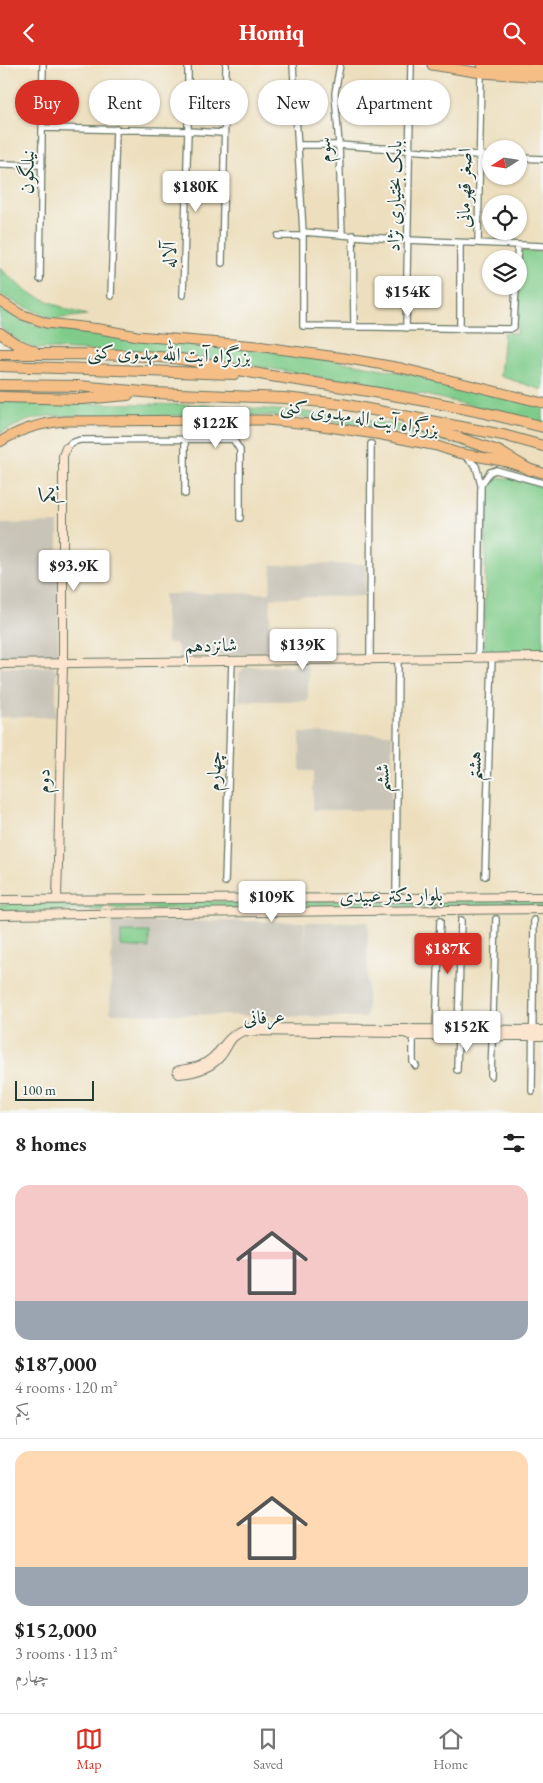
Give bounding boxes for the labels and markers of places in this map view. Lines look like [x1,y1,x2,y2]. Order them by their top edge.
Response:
pin: $180K [161,171,231,213]
pin: $154K [373,275,443,318]
pin: $122K [181,407,251,449]
pin: $93.9K [33,549,115,592]
pin: $139K [268,629,338,671]
pin: $109K [237,881,307,923]
pin: $187K [413,933,483,975]
pin: $152K [432,1011,502,1053]

